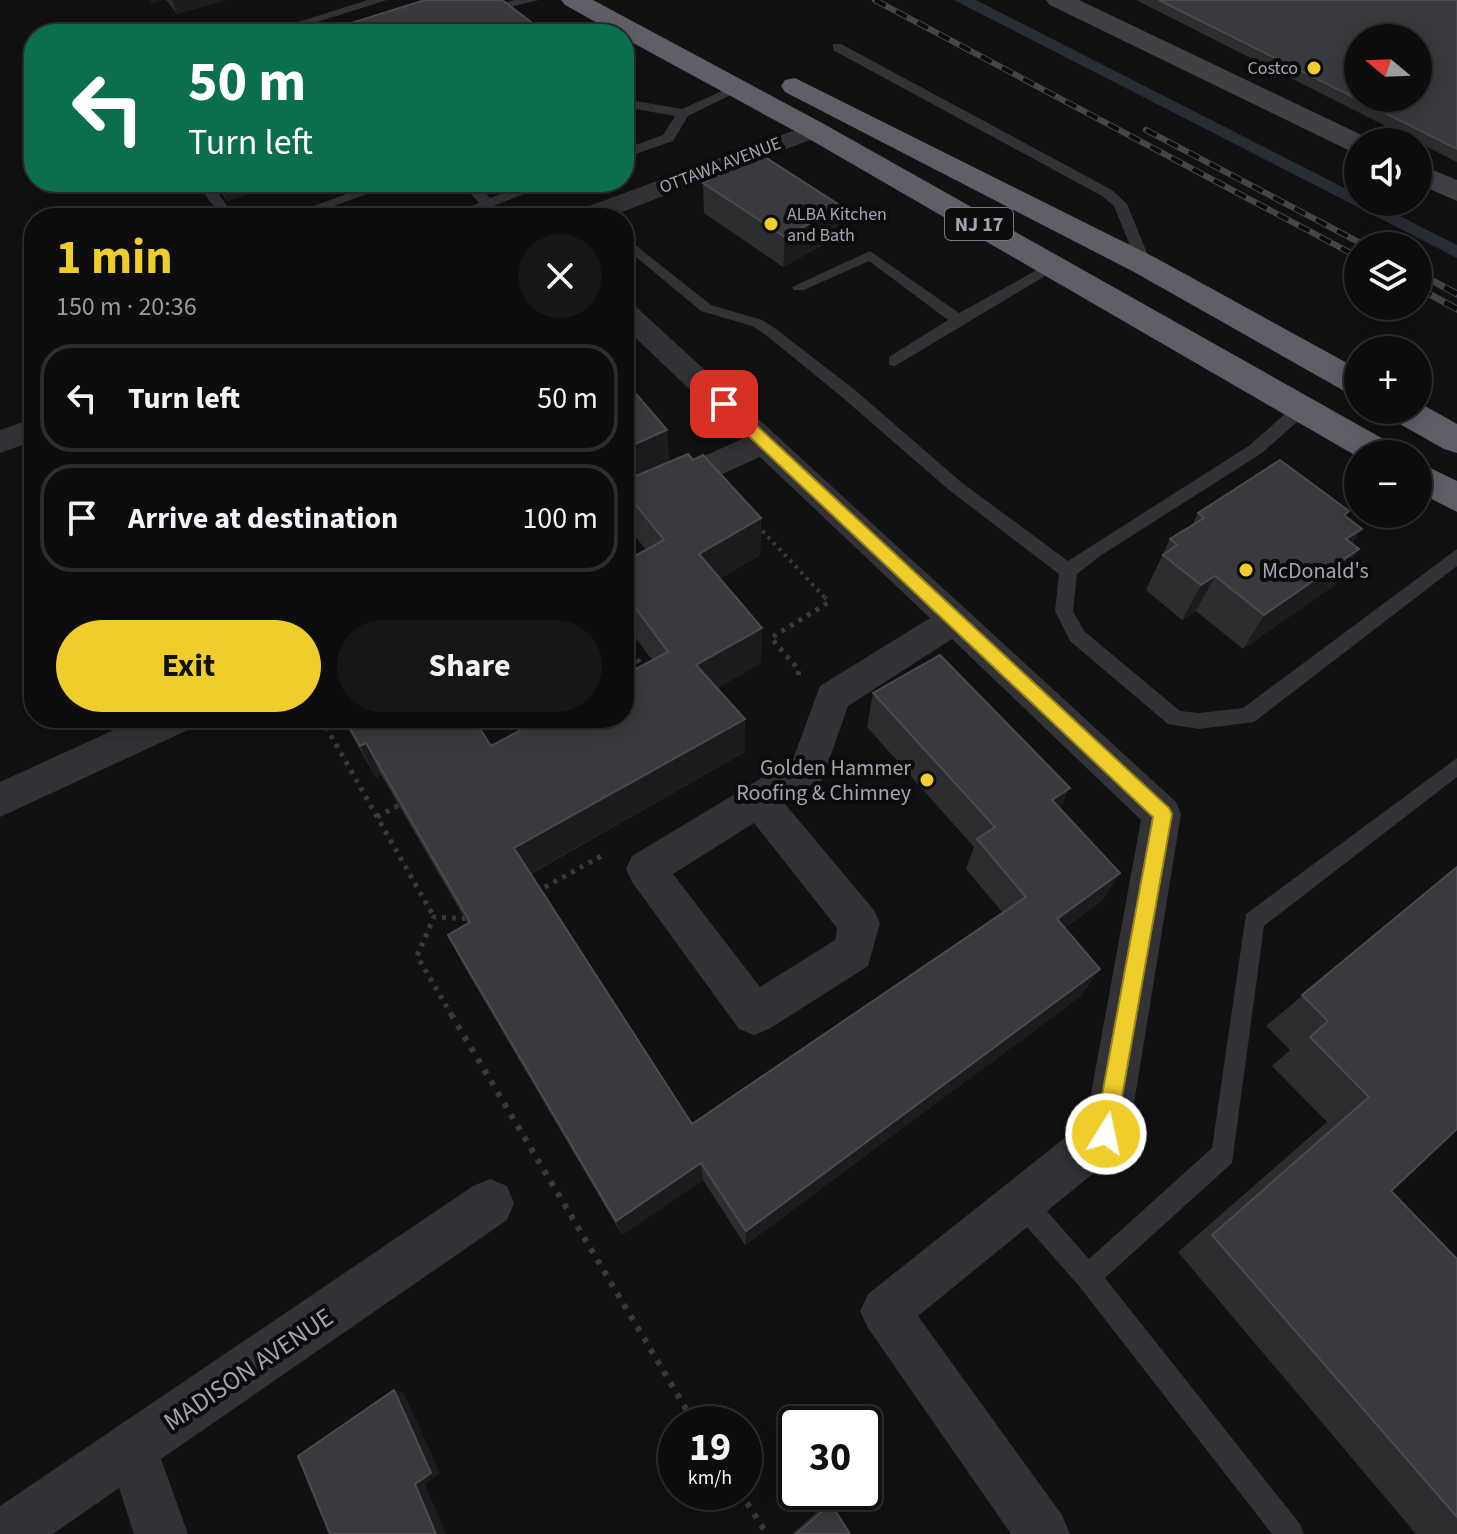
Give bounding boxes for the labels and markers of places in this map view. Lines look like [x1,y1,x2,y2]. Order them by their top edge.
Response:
place label: Costco [1247,56,1298,81]
marker: Costco [1305,59,1323,77]
place label: ALBA Kitchen and Bath [787,202,887,248]
marker: ALBA Kitchen and Bath [762,215,780,233]
pin [690,370,758,438]
place label: McDonald's [1262,555,1369,587]
marker: McDonald's [1237,561,1255,579]
place label: Golden Hammer Roofing & Chimney [736,752,912,809]
marker: Golden Hammer Roofing & Chimney [918,771,936,789]

